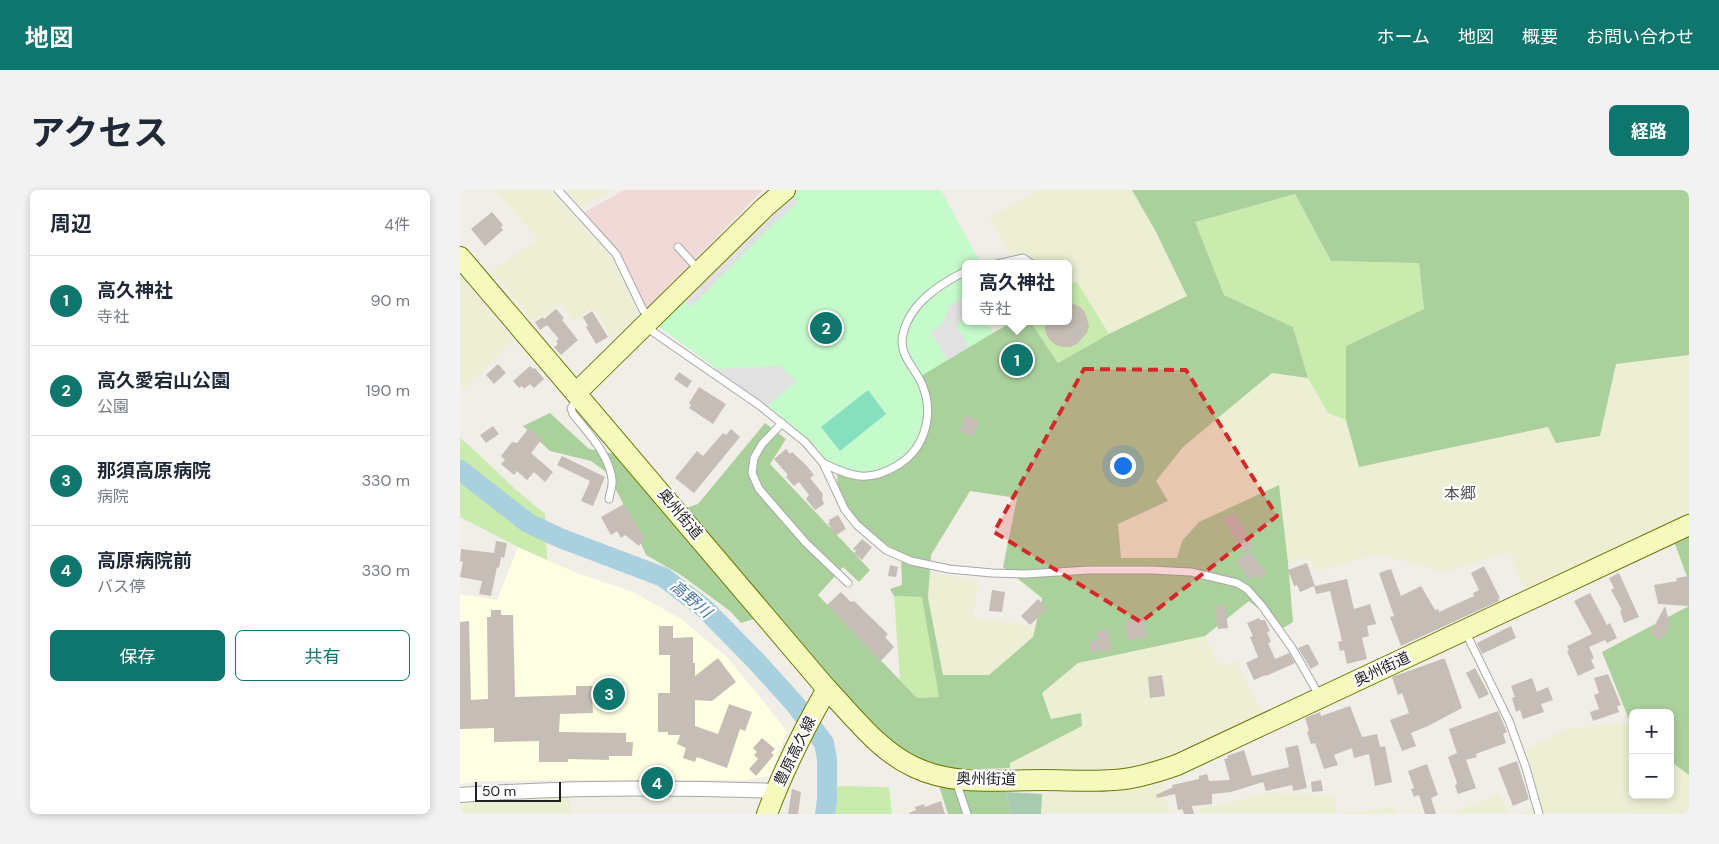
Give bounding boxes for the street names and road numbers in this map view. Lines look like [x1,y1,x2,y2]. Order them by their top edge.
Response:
street label: 奥州街道 [653,485,707,543]
street label: 奥州街道 [1351,647,1413,691]
street label: 豊原高久線 [770,713,820,789]
street label: 奥州街道 [956,768,1016,790]

